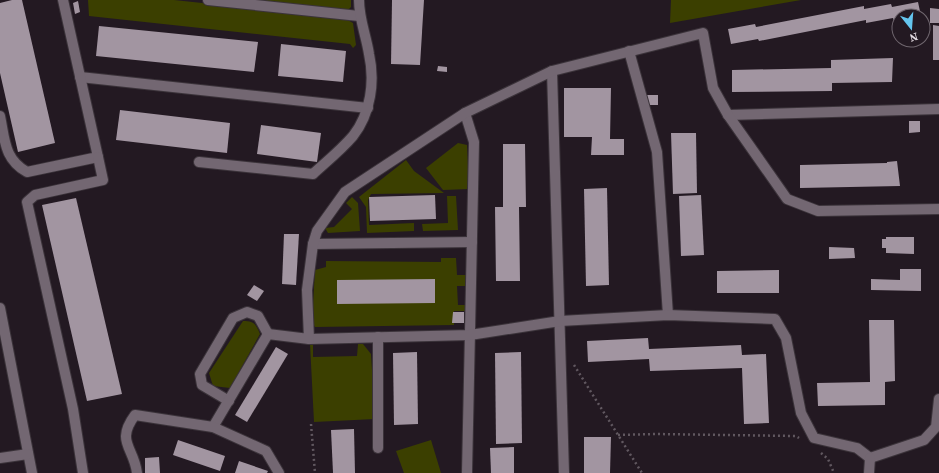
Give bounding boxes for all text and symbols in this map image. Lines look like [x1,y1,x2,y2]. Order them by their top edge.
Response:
north arrow [891,8,931,48]
text: N [908,29,920,45]

